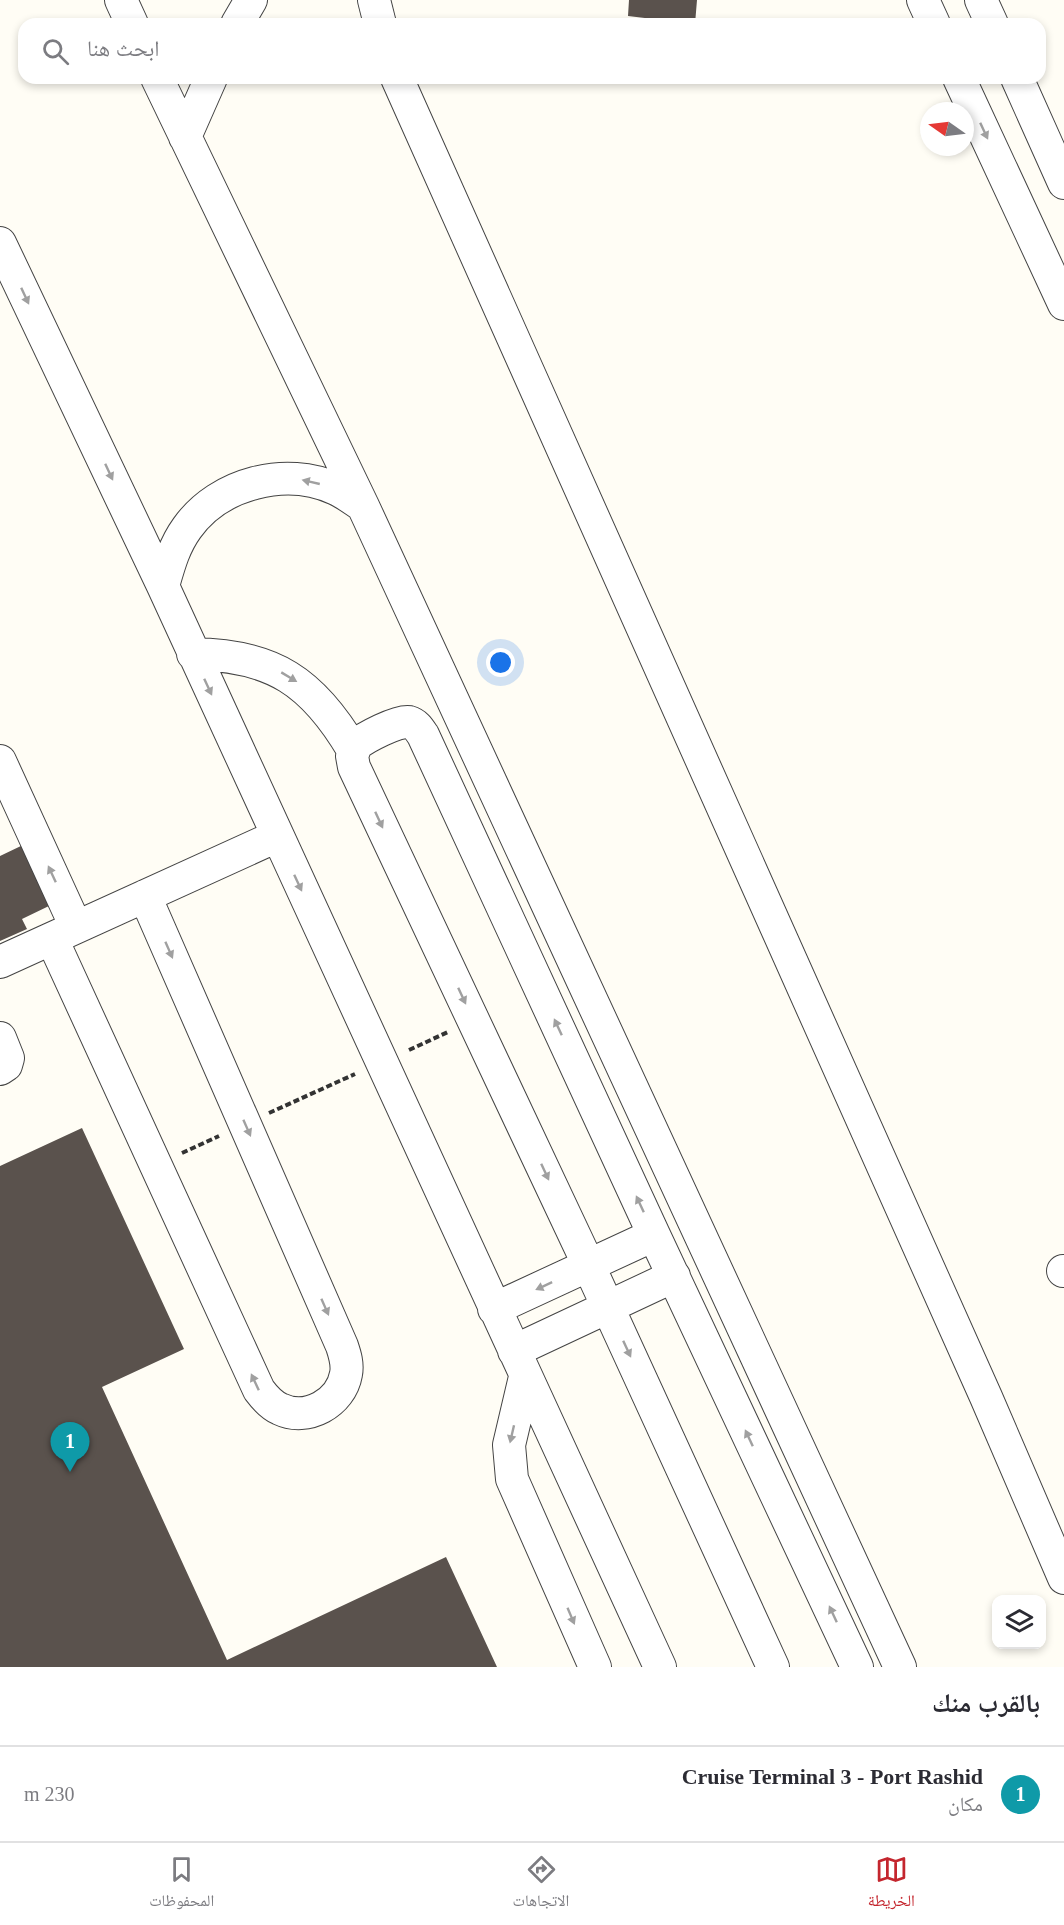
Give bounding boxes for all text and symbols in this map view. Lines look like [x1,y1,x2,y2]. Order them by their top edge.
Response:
search box [18,18,1046,84]
icon: search [39,35,72,68]
text: ابحث هنا [87,36,160,61]
north arrow [920,102,974,156]
one-way arrow [979,123,988,140]
one-way arrow [21,287,30,304]
one-way arrow [104,463,113,480]
one-way arrow [301,477,320,486]
your location [486,648,515,677]
one-way arrow [281,672,297,683]
one-way arrow [204,678,213,695]
one-way arrow [374,811,384,829]
one-way arrow [47,866,56,883]
one-way arrow [294,875,303,892]
one-way arrow [164,941,174,959]
one-way arrow [458,988,467,1005]
one-way arrow [553,1018,563,1036]
one-way arrow [242,1120,252,1138]
one-way arrow [541,1164,550,1181]
one-way arrow [635,1196,644,1213]
one-way arrow [535,1282,552,1291]
one-way arrow [321,1298,330,1315]
one-way arrow [623,1341,632,1358]
one-way arrow [251,1373,260,1390]
pin: 1 [50,1422,90,1472]
one-way arrow [507,1424,516,1443]
one-way arrow [745,1429,754,1446]
map controls [992,1595,1046,1649]
button: layers [992,1595,1046,1649]
one-way arrow [828,1606,837,1623]
one-way arrow [567,1607,576,1625]
text: بالقرب منك [932,1689,1040,1718]
text: Cruise Terminal 3 - Port Rashid [682,1764,983,1789]
text: 230 m [24,1783,75,1805]
text: 1 [1016,1783,1026,1805]
text: مكان [948,1793,983,1815]
tab: المحفوظات [149,1853,214,1916]
tab: الاتجاهات [513,1853,569,1916]
tab: الخريطة [868,1853,915,1916]

